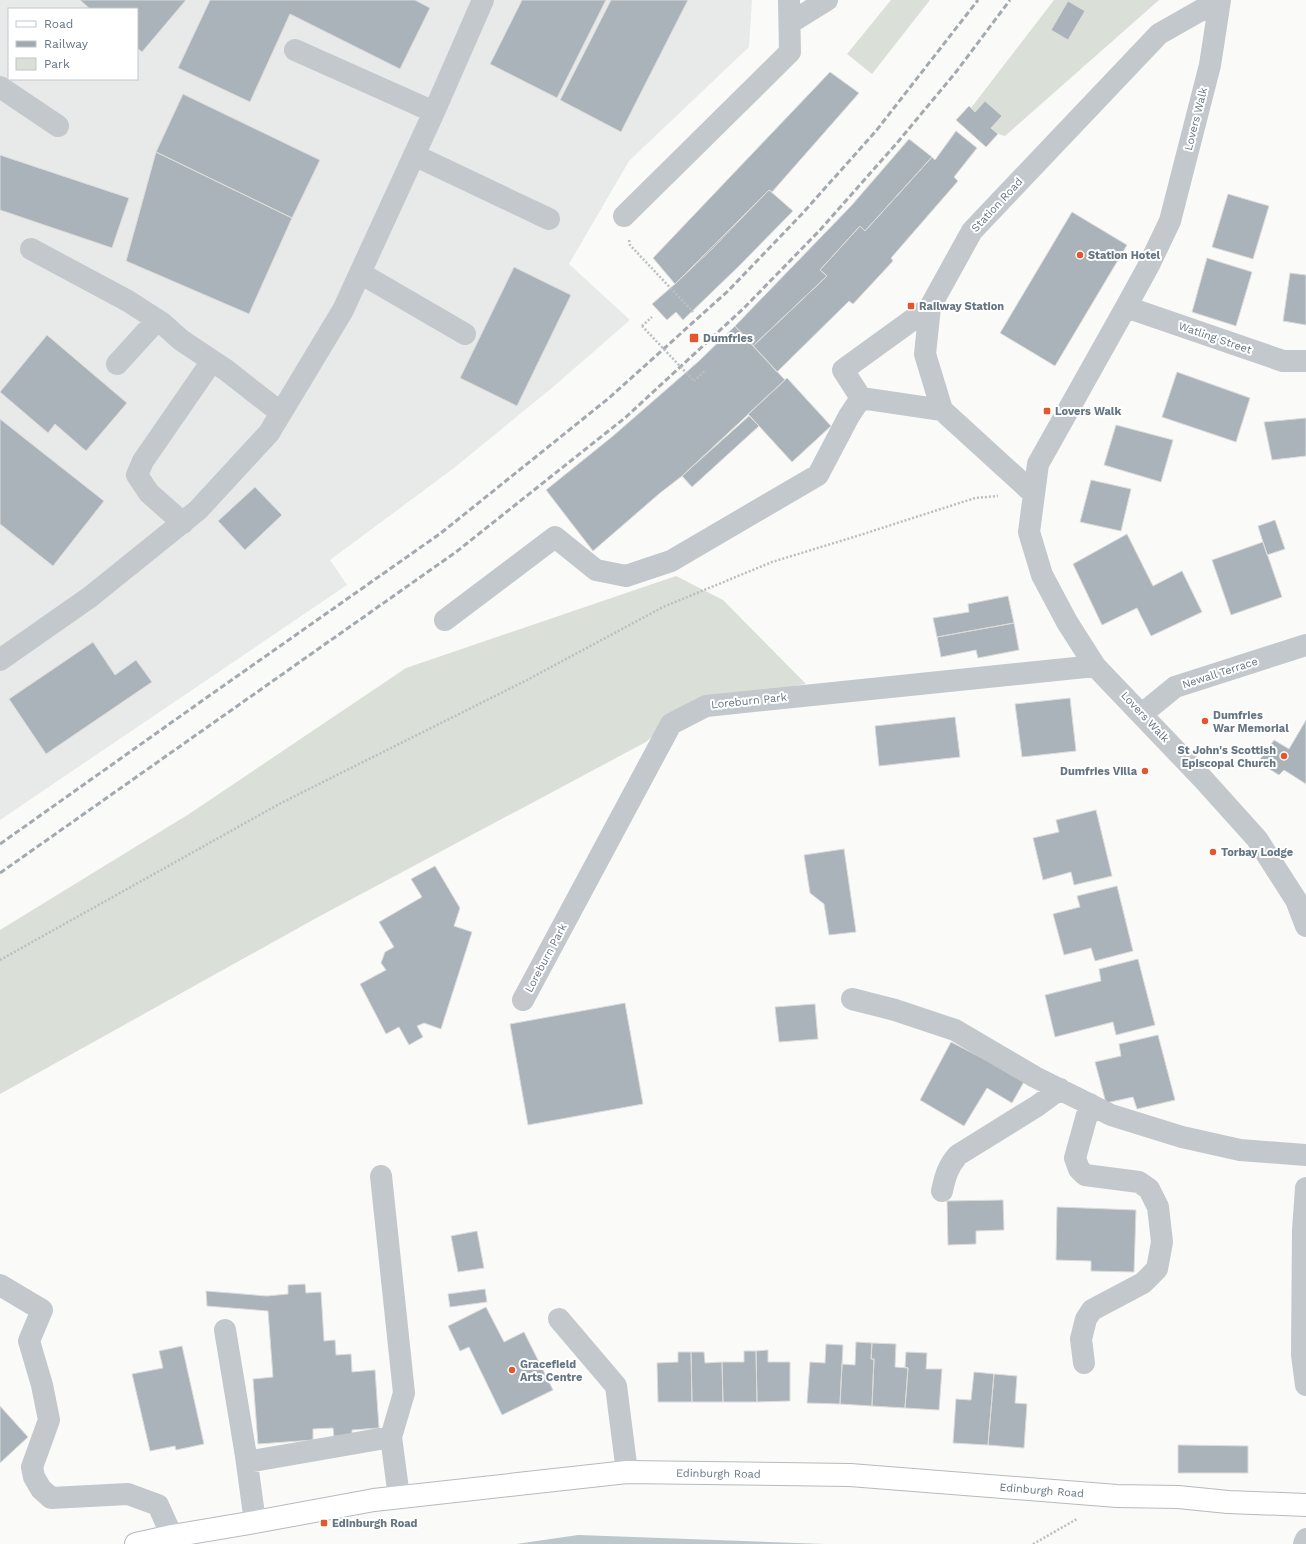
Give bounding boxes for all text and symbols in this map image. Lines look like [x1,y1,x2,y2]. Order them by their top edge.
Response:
legend [8,8,138,80]
text: Road [44,17,73,31]
text: Railway [44,37,89,51]
text: Park [44,57,70,71]
street label: Lovers Walk [1182,86,1210,152]
street label: Station Road [969,175,1025,235]
place label: Station Hotel [1088,249,1161,262]
marker: Station Hotel [1075,250,1085,260]
place label: Railway Station [919,300,1004,313]
marker: Railway Station [906,301,916,311]
street label: Watling Street [1177,319,1254,357]
marker: Dumfries [688,332,700,344]
place label: Dumfries [703,332,753,345]
place label: Lovers Walk [1055,405,1121,418]
marker: Lovers Walk [1042,406,1052,416]
street label: Newall Terrace [1181,655,1259,691]
street label: Lovers Walk [1118,689,1172,745]
street label: Loreburn Park [710,691,788,711]
place label: Dumfries War Memorial [1213,709,1289,735]
marker: Dumfries War Memorial [1200,716,1210,726]
place label: St John's Scottish Episcopal Church [1178,744,1276,770]
marker: St John's Scottish Episcopal Church [1279,751,1289,761]
place label: Dumfries Villa [1060,765,1138,778]
marker: Dumfries Villa [1140,766,1150,776]
place label: Torbay Lodge [1221,846,1293,859]
marker: Torbay Lodge [1208,847,1218,857]
street label: Loreburn Park [522,921,570,995]
place label: Gracefield Arts Centre [520,1358,582,1384]
marker: Gracefield Arts Centre [507,1365,517,1375]
street label: Edinburgh Road [676,1466,761,1480]
street label: Edinburgh Road [999,1480,1085,1500]
place label: Edinburgh Road [332,1517,418,1530]
marker: Edinburgh Road [319,1518,329,1528]

